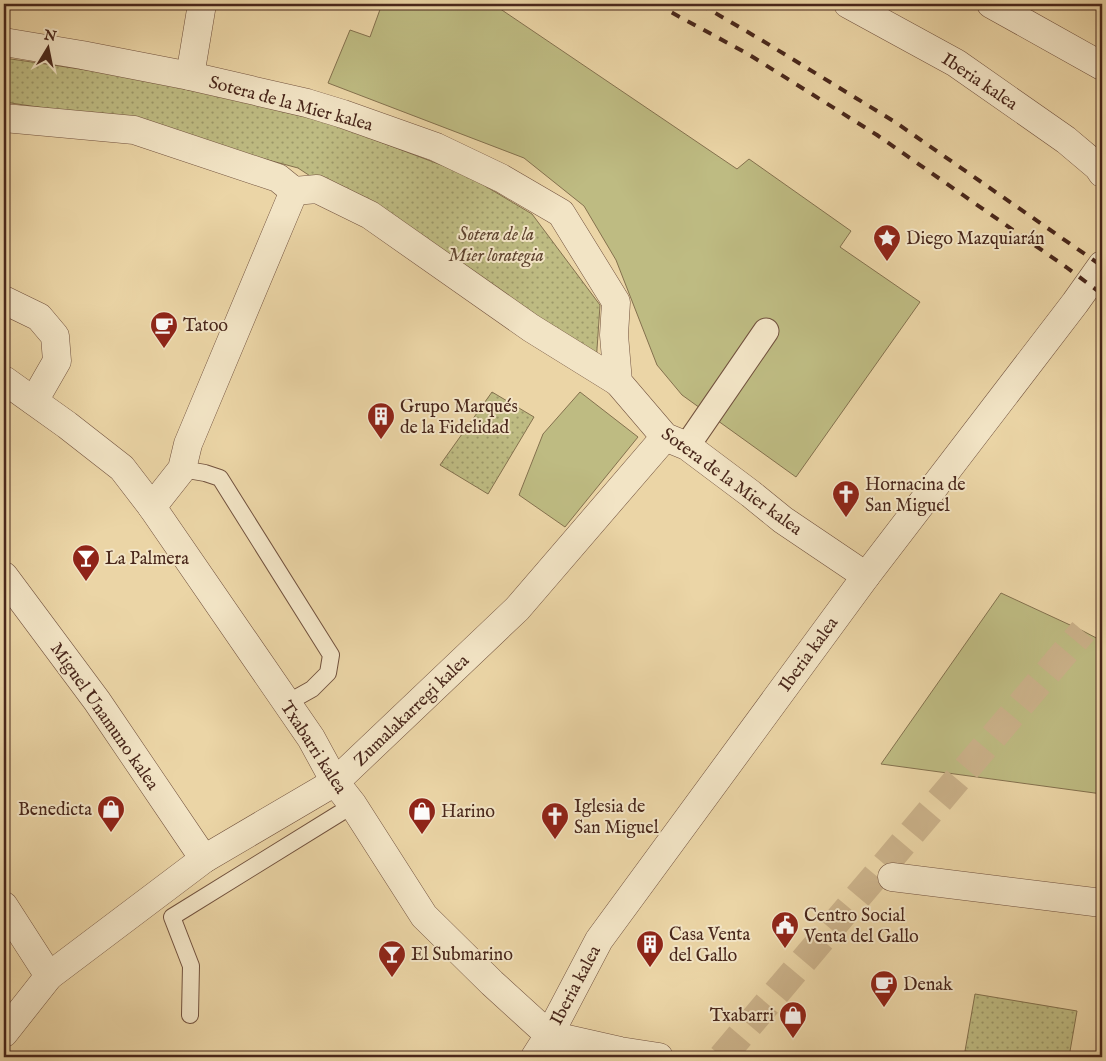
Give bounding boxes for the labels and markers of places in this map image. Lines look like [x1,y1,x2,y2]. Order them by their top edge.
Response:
place icon: Diego Mazquiarán [872,223,902,262]
place label: Diego Mazquiarán [906,228,1045,251]
cafe icon: Tatoo [149,310,179,349]
place label: Tatoo [183,315,228,338]
place label: Grupo Marqués de la Fidelidad [400,396,518,440]
building icon: Grupo Marqués de la Fidelidad [366,401,396,440]
place label: Hornacina de San Miguel [865,474,966,518]
church icon: Hornacina de San Miguel [831,479,861,518]
bar icon: La Palmera [71,543,101,582]
place label: La Palmera [105,548,189,571]
shop icon: Benedicta [96,794,126,833]
shop icon: Harino [407,796,437,835]
place label: Iglesia de San Miguel [574,796,659,840]
place label: Benedicta [18,799,92,822]
place label: Harino [441,801,495,824]
church icon: Iglesia de San Miguel [540,801,570,840]
place label: Centro Social Venta del Gallo [803,905,919,949]
public building icon: Centro Social Venta del Gallo [770,910,800,949]
place label: Casa Venta del Gallo [669,924,751,968]
building icon: Casa Venta del Gallo [635,929,665,968]
bar icon: El Submarino [377,939,407,978]
place label: El Submarino [411,944,513,967]
cafe icon: Denak [869,969,899,1008]
place label: Denak [903,974,953,997]
shop icon: Txabarri [778,1000,808,1039]
place label: Txabarri [710,1005,774,1028]

